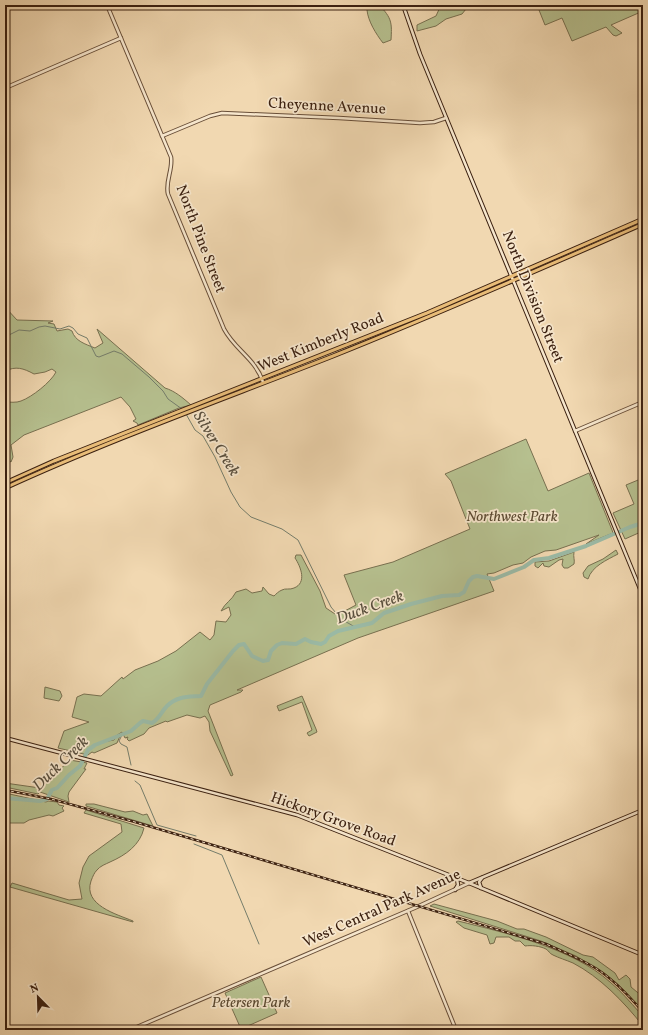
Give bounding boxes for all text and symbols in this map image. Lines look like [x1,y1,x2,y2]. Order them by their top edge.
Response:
street label: Cheyenne Avenue [268,93,386,121]
street label: North Pine Street [170,182,230,296]
street label: North Division Street [496,228,568,366]
street label: West Kimberly Road [255,308,387,378]
water label: Silver Creek [187,407,245,481]
park label: Northwest Park [466,507,558,528]
water label: Duck Creek [333,585,407,630]
water label: Duck Creek [28,731,94,796]
street label: Hickory Grove Road [267,788,399,852]
street label: West Central Park Avenue [300,865,464,953]
north arrow [18,977,58,1017]
text: N [28,981,41,998]
park label: Petersen Park [211,993,291,1014]

